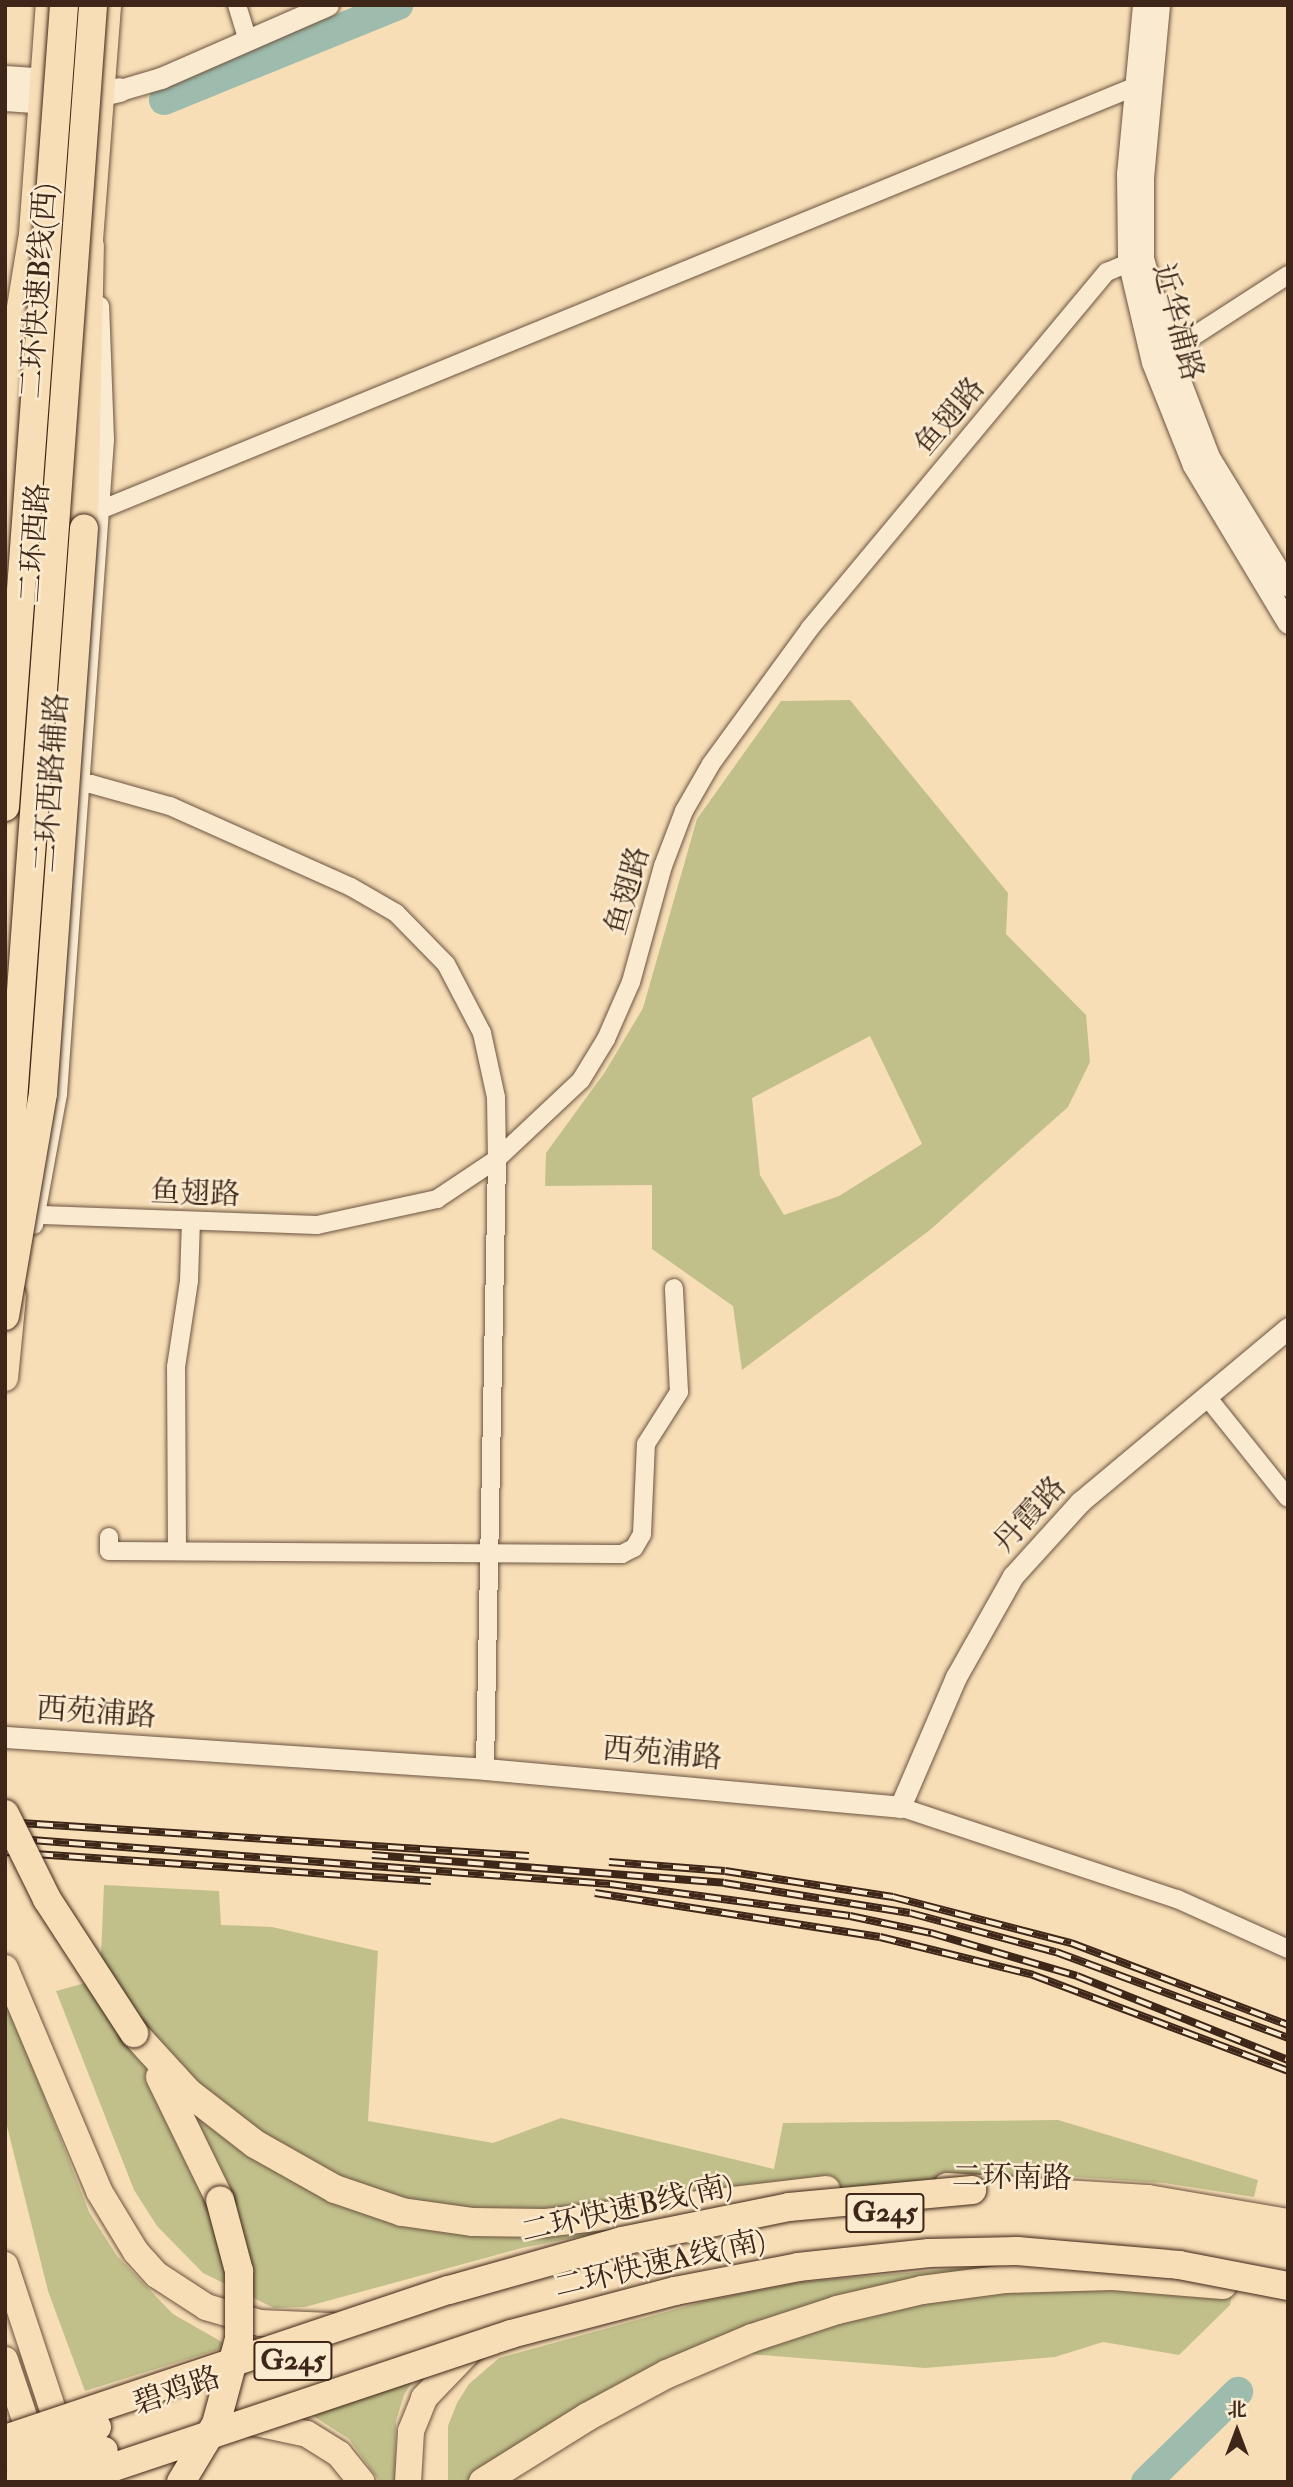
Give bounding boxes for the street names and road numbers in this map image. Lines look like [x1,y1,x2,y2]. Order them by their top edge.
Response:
street label: 二环快速B线(西) [14,182,64,400]
street label: 近华浦路 [1144,259,1210,385]
street label: 鱼翅路 [907,371,993,463]
street label: 二环西路 [13,482,57,604]
street label: 二环西路辅路 [28,692,76,874]
street label: 鱼翅路 [598,843,658,939]
street label: 鱼翅路 [149,1174,241,1214]
street label: 丹霞路 [986,1470,1074,1560]
street label: 西苑浦路 [35,1691,157,1735]
street label: 西苑浦路 [601,1731,723,1777]
street label: 二环南路 [952,2159,1072,2197]
street label: 二环快速B线(南) [518,2167,736,2251]
road number: G245 [845,2188,925,2238]
street label: 二环快速A线(南) [551,2222,769,2306]
road number: G245 [253,2336,333,2386]
street label: 碧鸡路 [129,2359,225,2423]

